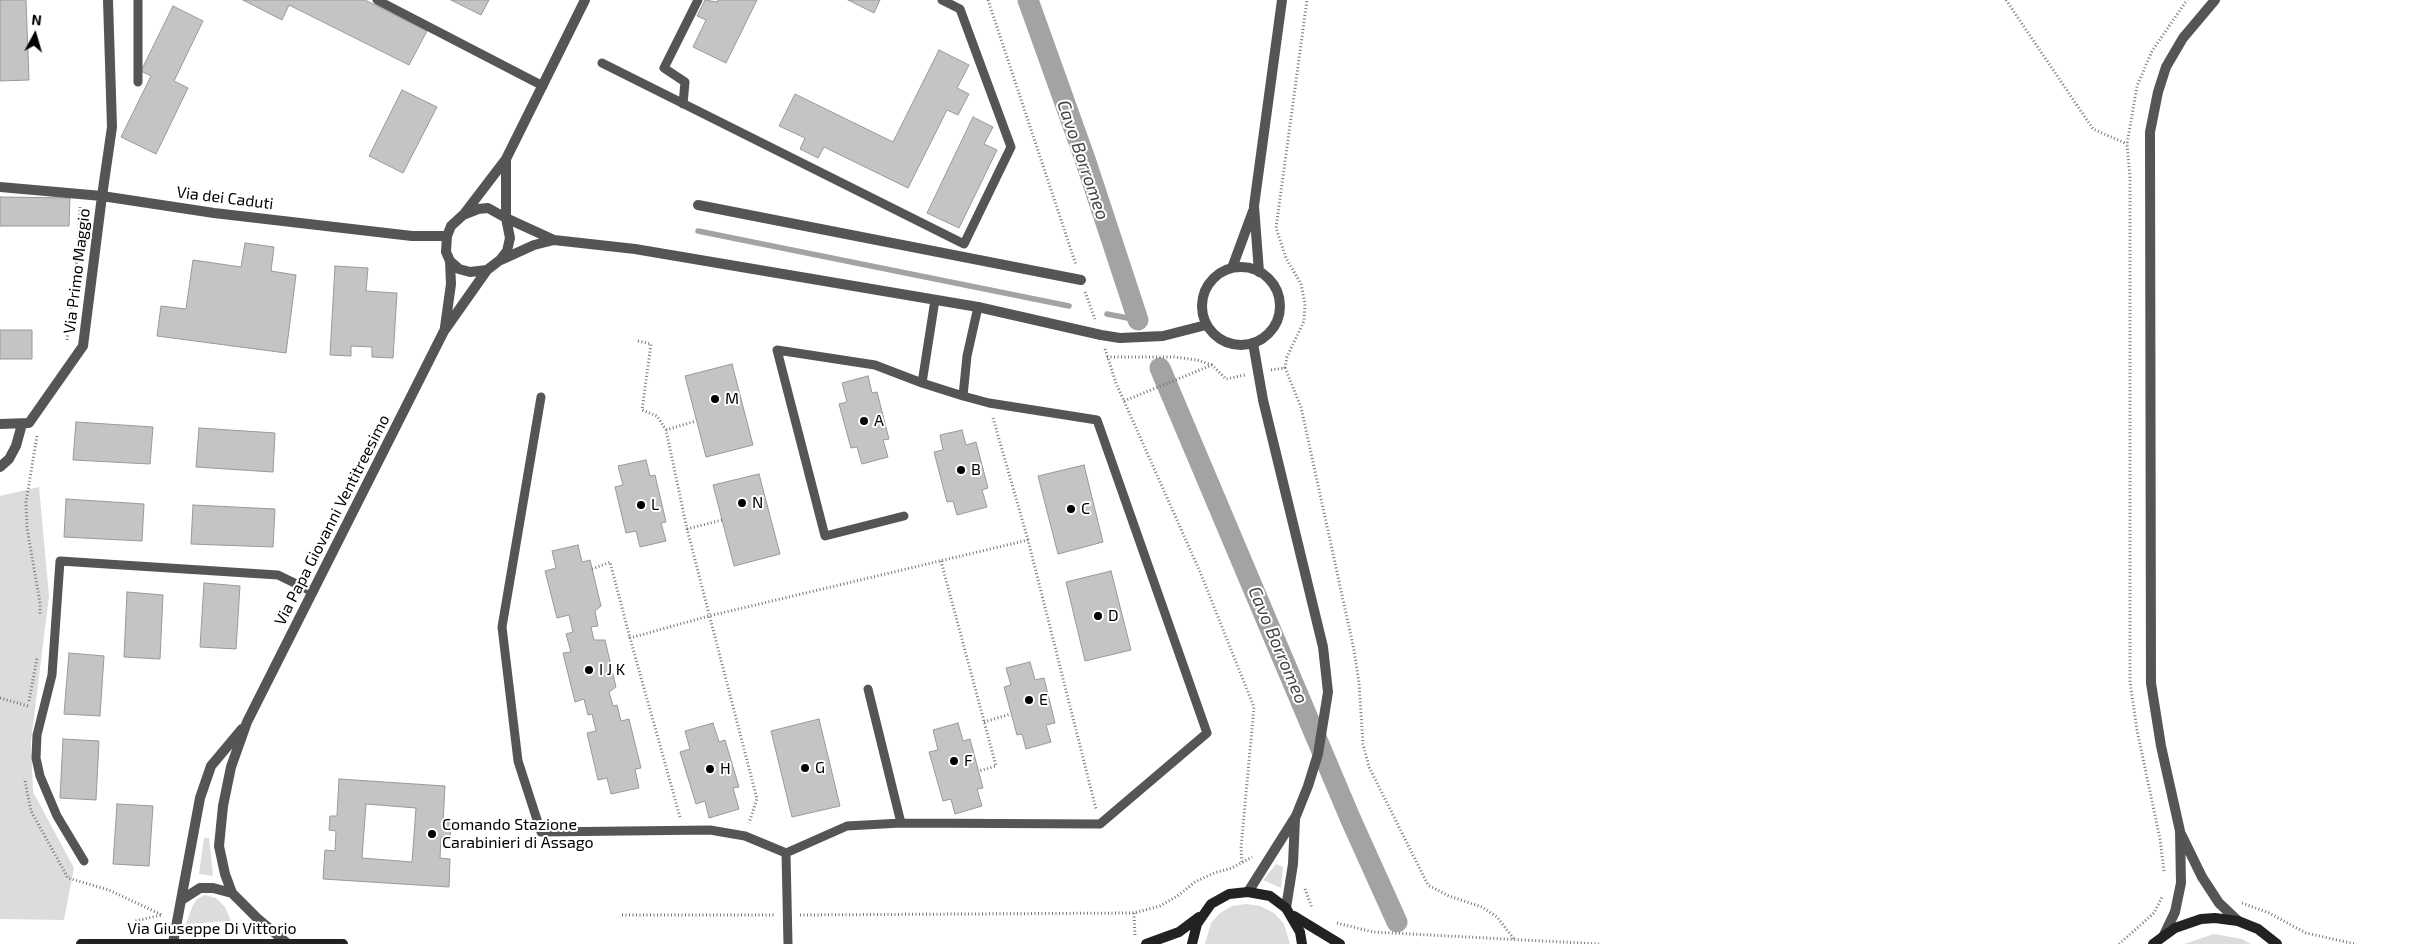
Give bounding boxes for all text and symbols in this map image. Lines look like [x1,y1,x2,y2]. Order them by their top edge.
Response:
north arrow [10,10,60,60]
text: N [31,11,43,29]
water label: Cavo Borromeo [1052,97,1114,223]
street label: Via dei Caduti [175,183,275,213]
street label: Via Primo Maggio [60,207,94,335]
place label: M [725,389,739,409]
marker: M [709,393,721,405]
street label: Via Papa Giovanni Ventitreesimo [270,411,394,629]
place label: A [874,411,884,431]
marker: A [858,415,870,427]
place label: B [971,460,981,480]
marker: B [955,464,967,476]
place label: N [752,493,763,513]
place label: L [651,495,659,515]
marker: N [736,497,748,509]
marker: L [635,499,647,511]
place label: C [1081,499,1090,519]
marker: C [1065,503,1077,515]
water label: Cavo Borromeo [1244,583,1312,707]
place label: D [1108,606,1119,626]
marker: D [1092,610,1104,622]
place label: I J K [599,660,625,680]
marker: I J K [583,664,595,676]
place label: E [1039,690,1048,710]
marker: E [1023,694,1035,706]
place label: F [964,751,973,771]
marker: F [948,755,960,767]
place label: G [815,758,825,778]
place label: H [720,759,731,779]
marker: G [799,762,811,774]
marker: H [704,763,716,775]
place label: Comando Stazione Carabinieri di Assago [442,815,594,853]
marker: Comando Stazione Carabinieri di Assago [426,828,438,840]
street label: Via Giuseppe Di Vittorio [127,919,297,939]

